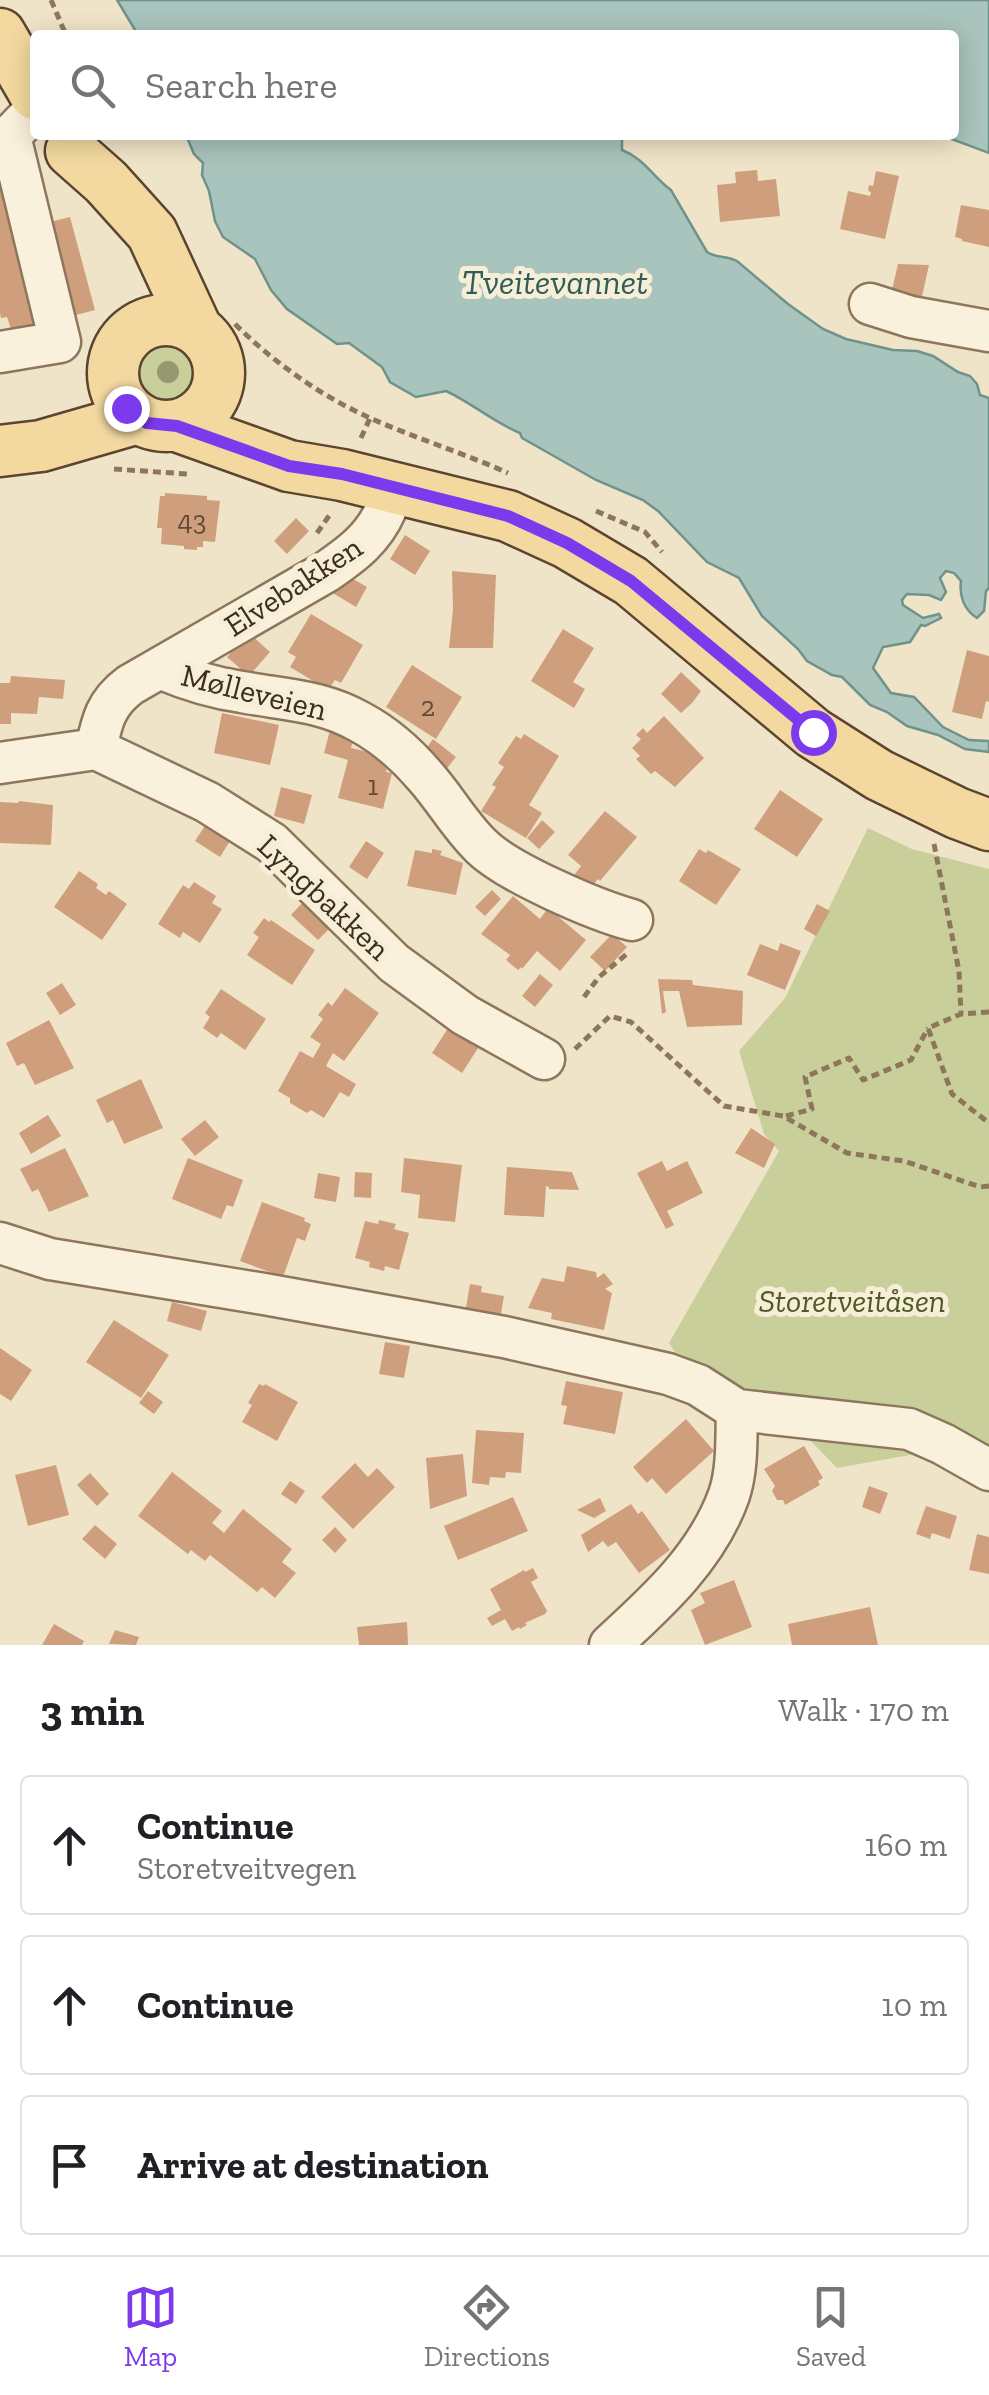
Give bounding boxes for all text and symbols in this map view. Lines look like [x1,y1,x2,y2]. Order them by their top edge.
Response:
search box [30,30,959,140]
icon: search [65,58,120,113]
text: Search here [145,62,337,108]
water label: Tveitevannet [462,261,648,303]
route end [104,386,150,432]
house number: 43 [178,504,206,537]
street label: Elvebakken [217,527,369,645]
street label: Mølleveien [177,656,331,729]
house number: 2 [421,690,435,723]
route start [791,710,837,756]
house number: 1 [368,769,379,802]
street label: Lyngbakken [250,826,399,968]
park label: Storetveitåsen [758,1282,946,1320]
text: 3 min [40,1685,145,1736]
text: Walk · 170 m [778,1691,949,1729]
text: Continue [137,1803,294,1849]
icon: ahead [42,1818,97,1873]
text: 160 m [864,1826,947,1864]
text: Storetveitvegen [137,1849,356,1887]
icon: ahead [42,1978,97,2033]
text: Continue [137,1982,294,2028]
text: 10 m [881,1986,947,2024]
icon: arrive [42,2138,97,2193]
text: Arrive at destination [137,2142,488,2188]
tab: Map [123,2280,178,2373]
tab: Directions [424,2280,550,2373]
tab: Saved [796,2280,866,2373]

